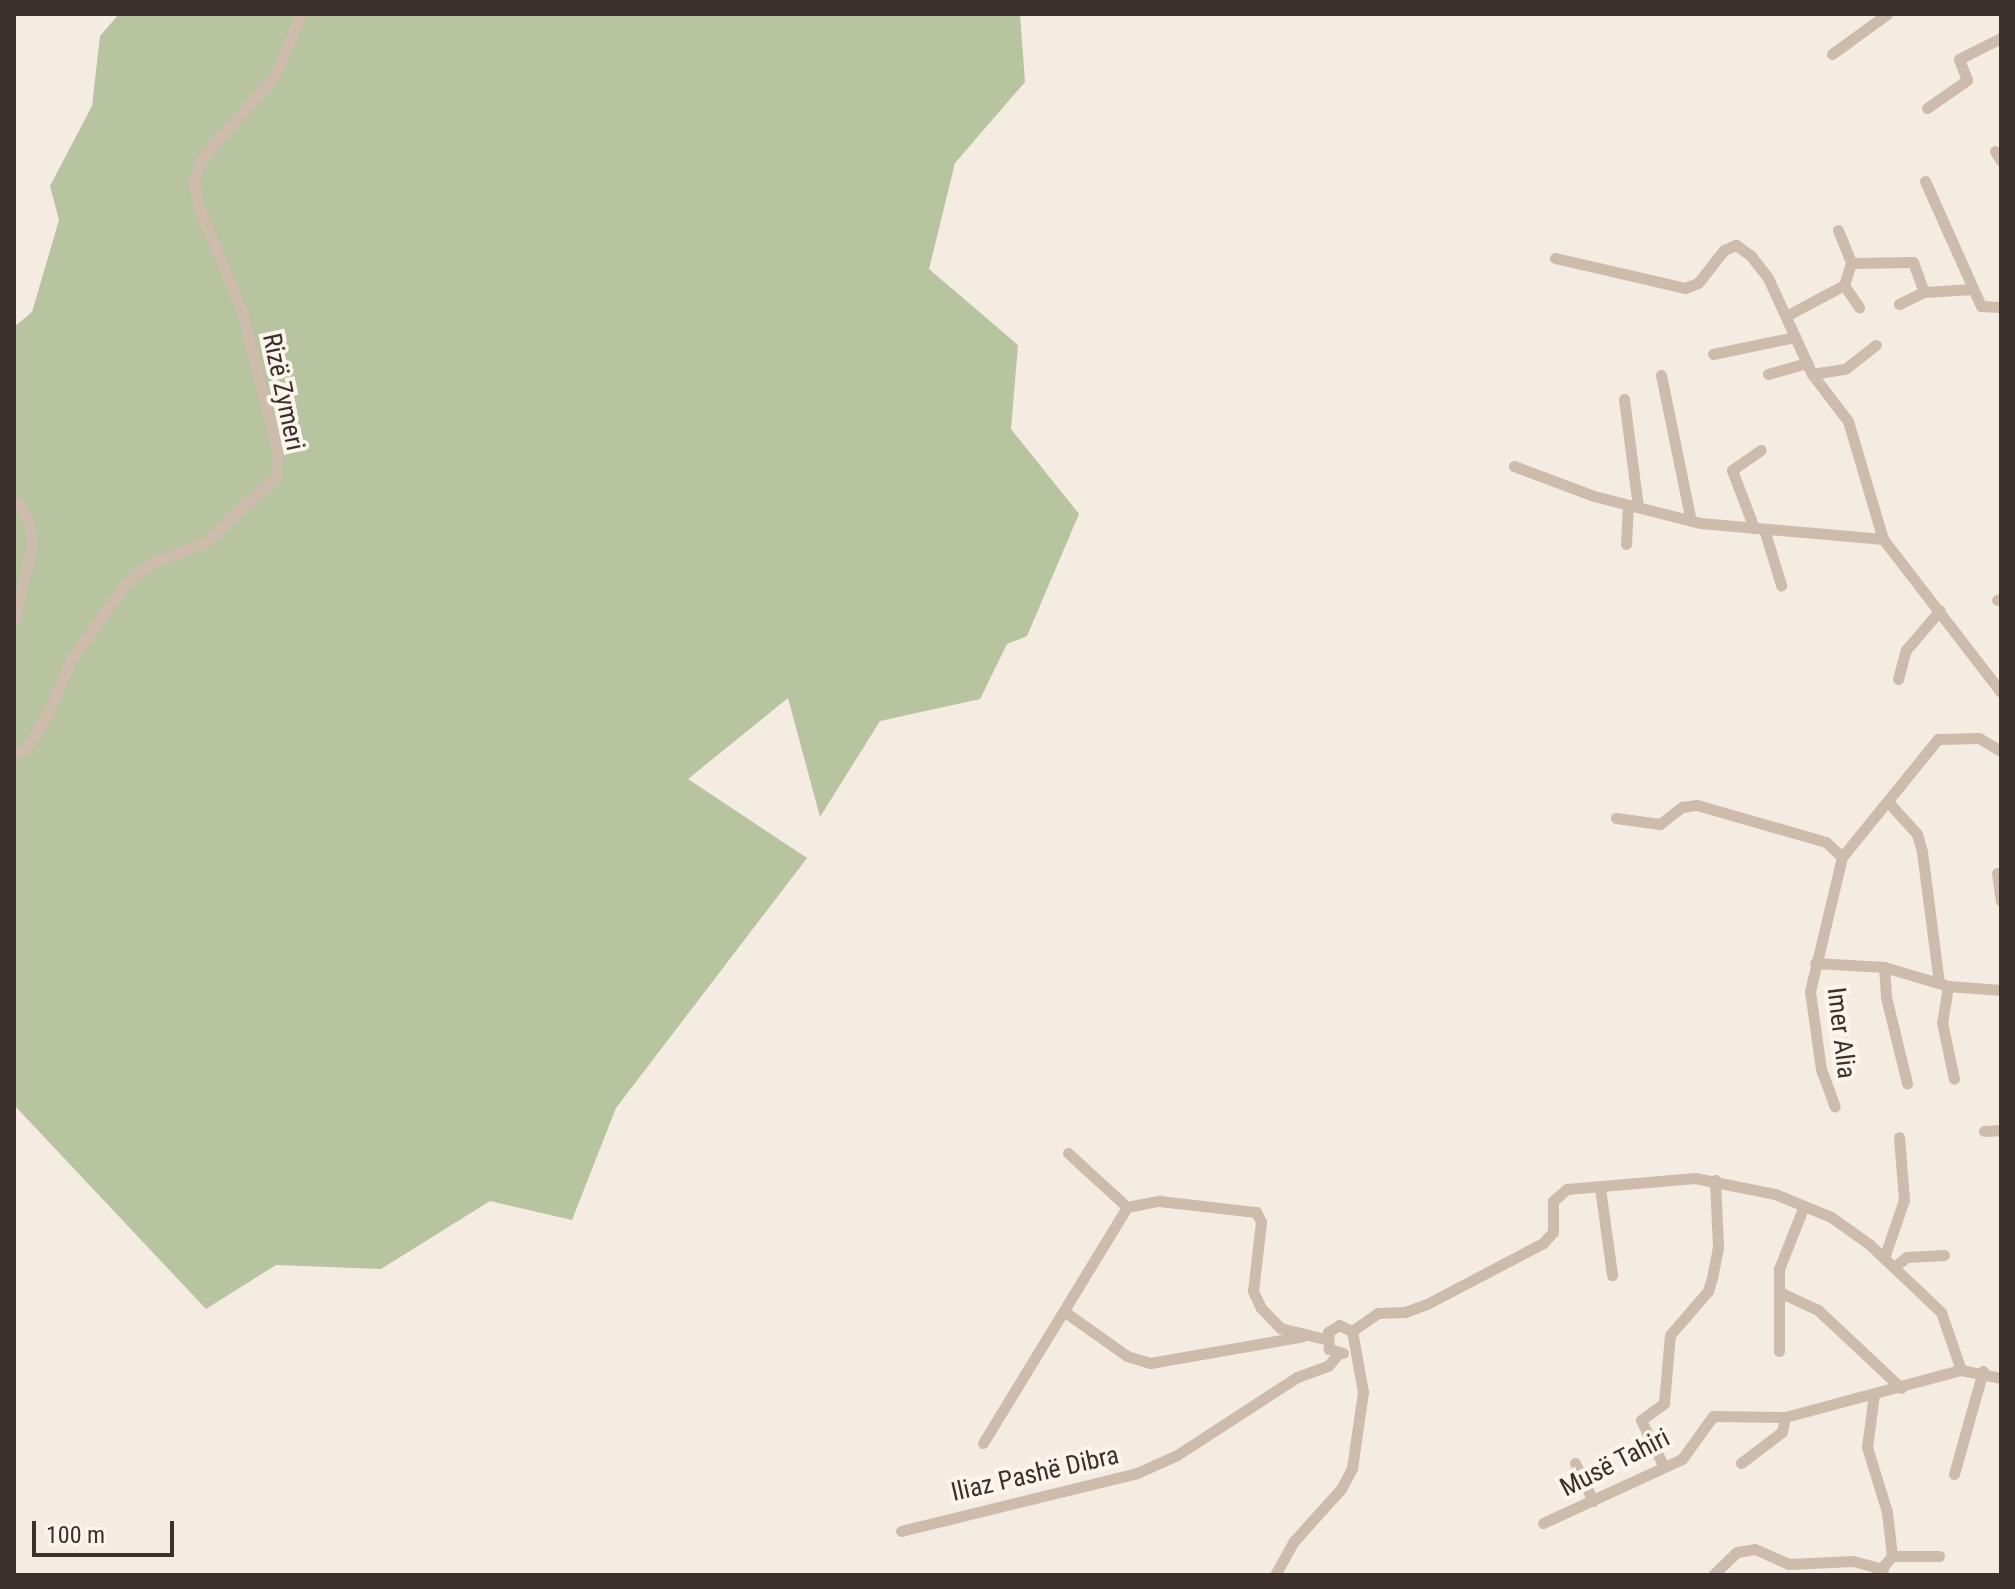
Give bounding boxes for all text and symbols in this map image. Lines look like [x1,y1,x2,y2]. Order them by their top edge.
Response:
street label: Rizë Zymeri [255,331,311,453]
street label: Imer Alia [1820,986,1862,1080]
street label: Musë Tahiri [1555,1422,1675,1504]
street label: Iliaz Pashë Dibra [948,1440,1122,1508]
scale bar [36,1505,178,1555]
text: 100 m [46,1521,105,1549]

